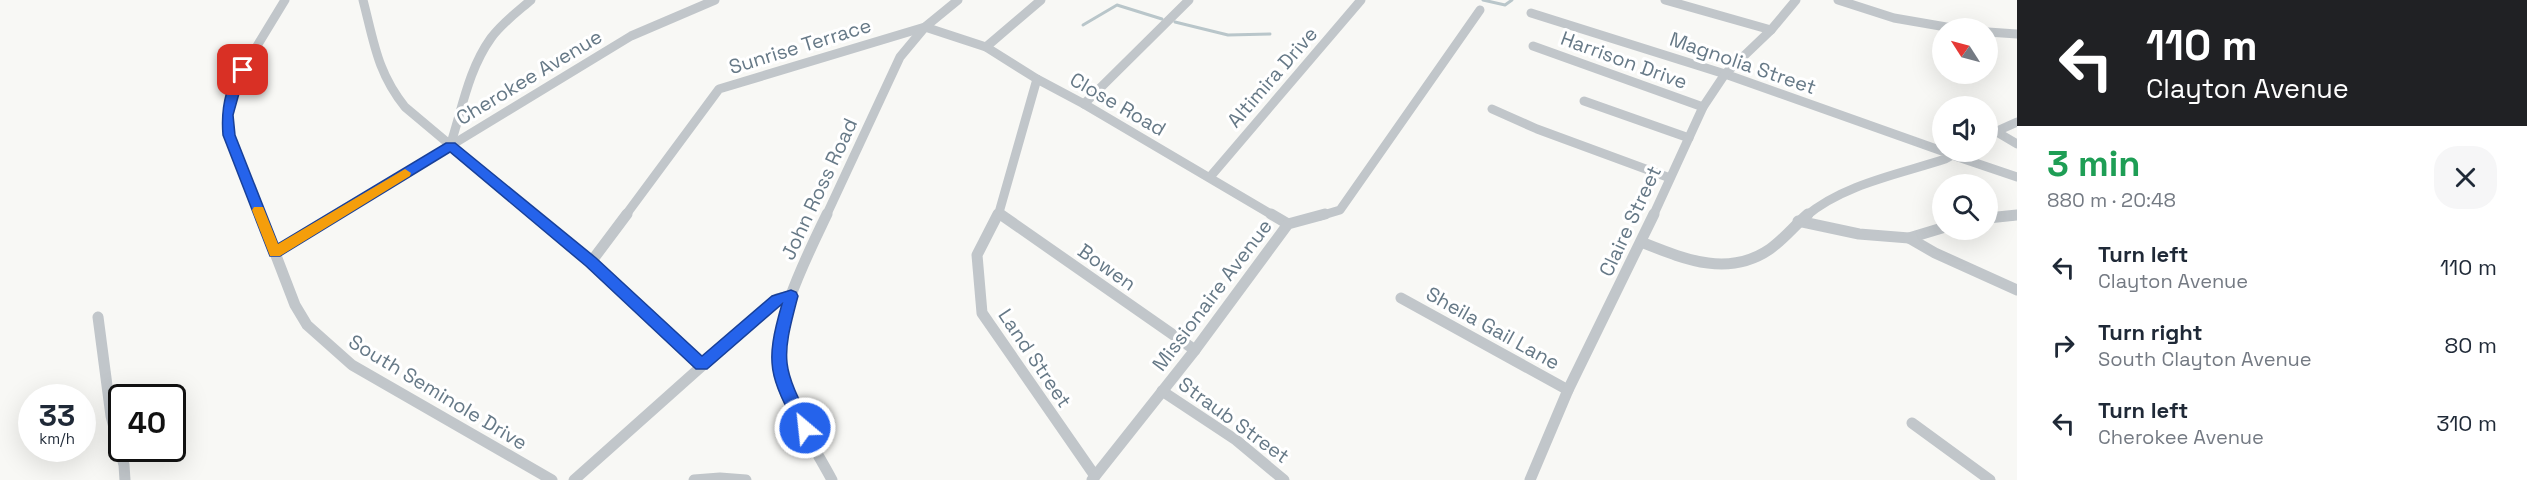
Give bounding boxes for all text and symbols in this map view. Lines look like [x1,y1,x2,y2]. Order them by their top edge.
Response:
street label: Sunrise Terrace [726,12,874,80]
north arrow [1932,18,1998,84]
map controls [1932,18,1998,240]
text: 110 m [2146,19,2258,72]
street label: Altimira Drive [1221,21,1323,133]
street label: Cherokee Avenue [451,23,607,131]
icon: left [2047,24,2125,102]
street label: Harrison Drive [1557,25,1691,95]
street label: Magnolia Street [1666,26,1820,100]
pin [217,44,268,95]
icon: arrive [226,53,259,86]
street label: Close Road [1065,66,1171,142]
text: Clayton Avenue [2146,71,2349,106]
button: sound [1932,96,1998,162]
street label: John Ross Road [775,114,863,264]
text: 3 min [2047,141,2141,187]
button: close [2434,146,2497,209]
street label: Claire Street [1593,161,1667,281]
button: search [1932,174,1998,240]
text: 880 m · 20:48 [2047,187,2176,213]
street label: Missionaire Avenue [1146,214,1278,376]
street label: Bowen [1073,238,1141,296]
text: Turn left [2098,240,2188,268]
icon: left [2047,251,2080,284]
text: 110 m [2440,253,2497,281]
text: Clayton Avenue [2098,268,2248,294]
street label: Sheila Gail Lane [1422,281,1564,375]
street label: Land Street [992,304,1078,412]
text: Turn right [2098,318,2203,346]
street label: South Seminole Drive [344,328,532,456]
icon: right [2047,329,2080,362]
text: 80 m [2445,331,2497,359]
text: South Clayton Avenue [2098,346,2312,372]
street label: Straub Street [1173,371,1295,469]
speed limit sign: 40 [108,384,186,462]
text: 33 [39,396,75,435]
position arrow [773,396,837,460]
text: Turn left [2098,396,2188,424]
icon: left [2047,407,2080,440]
text: 310 m [2436,409,2497,437]
text: Cherokee Avenue [2098,424,2264,450]
text: km/h [39,429,75,448]

